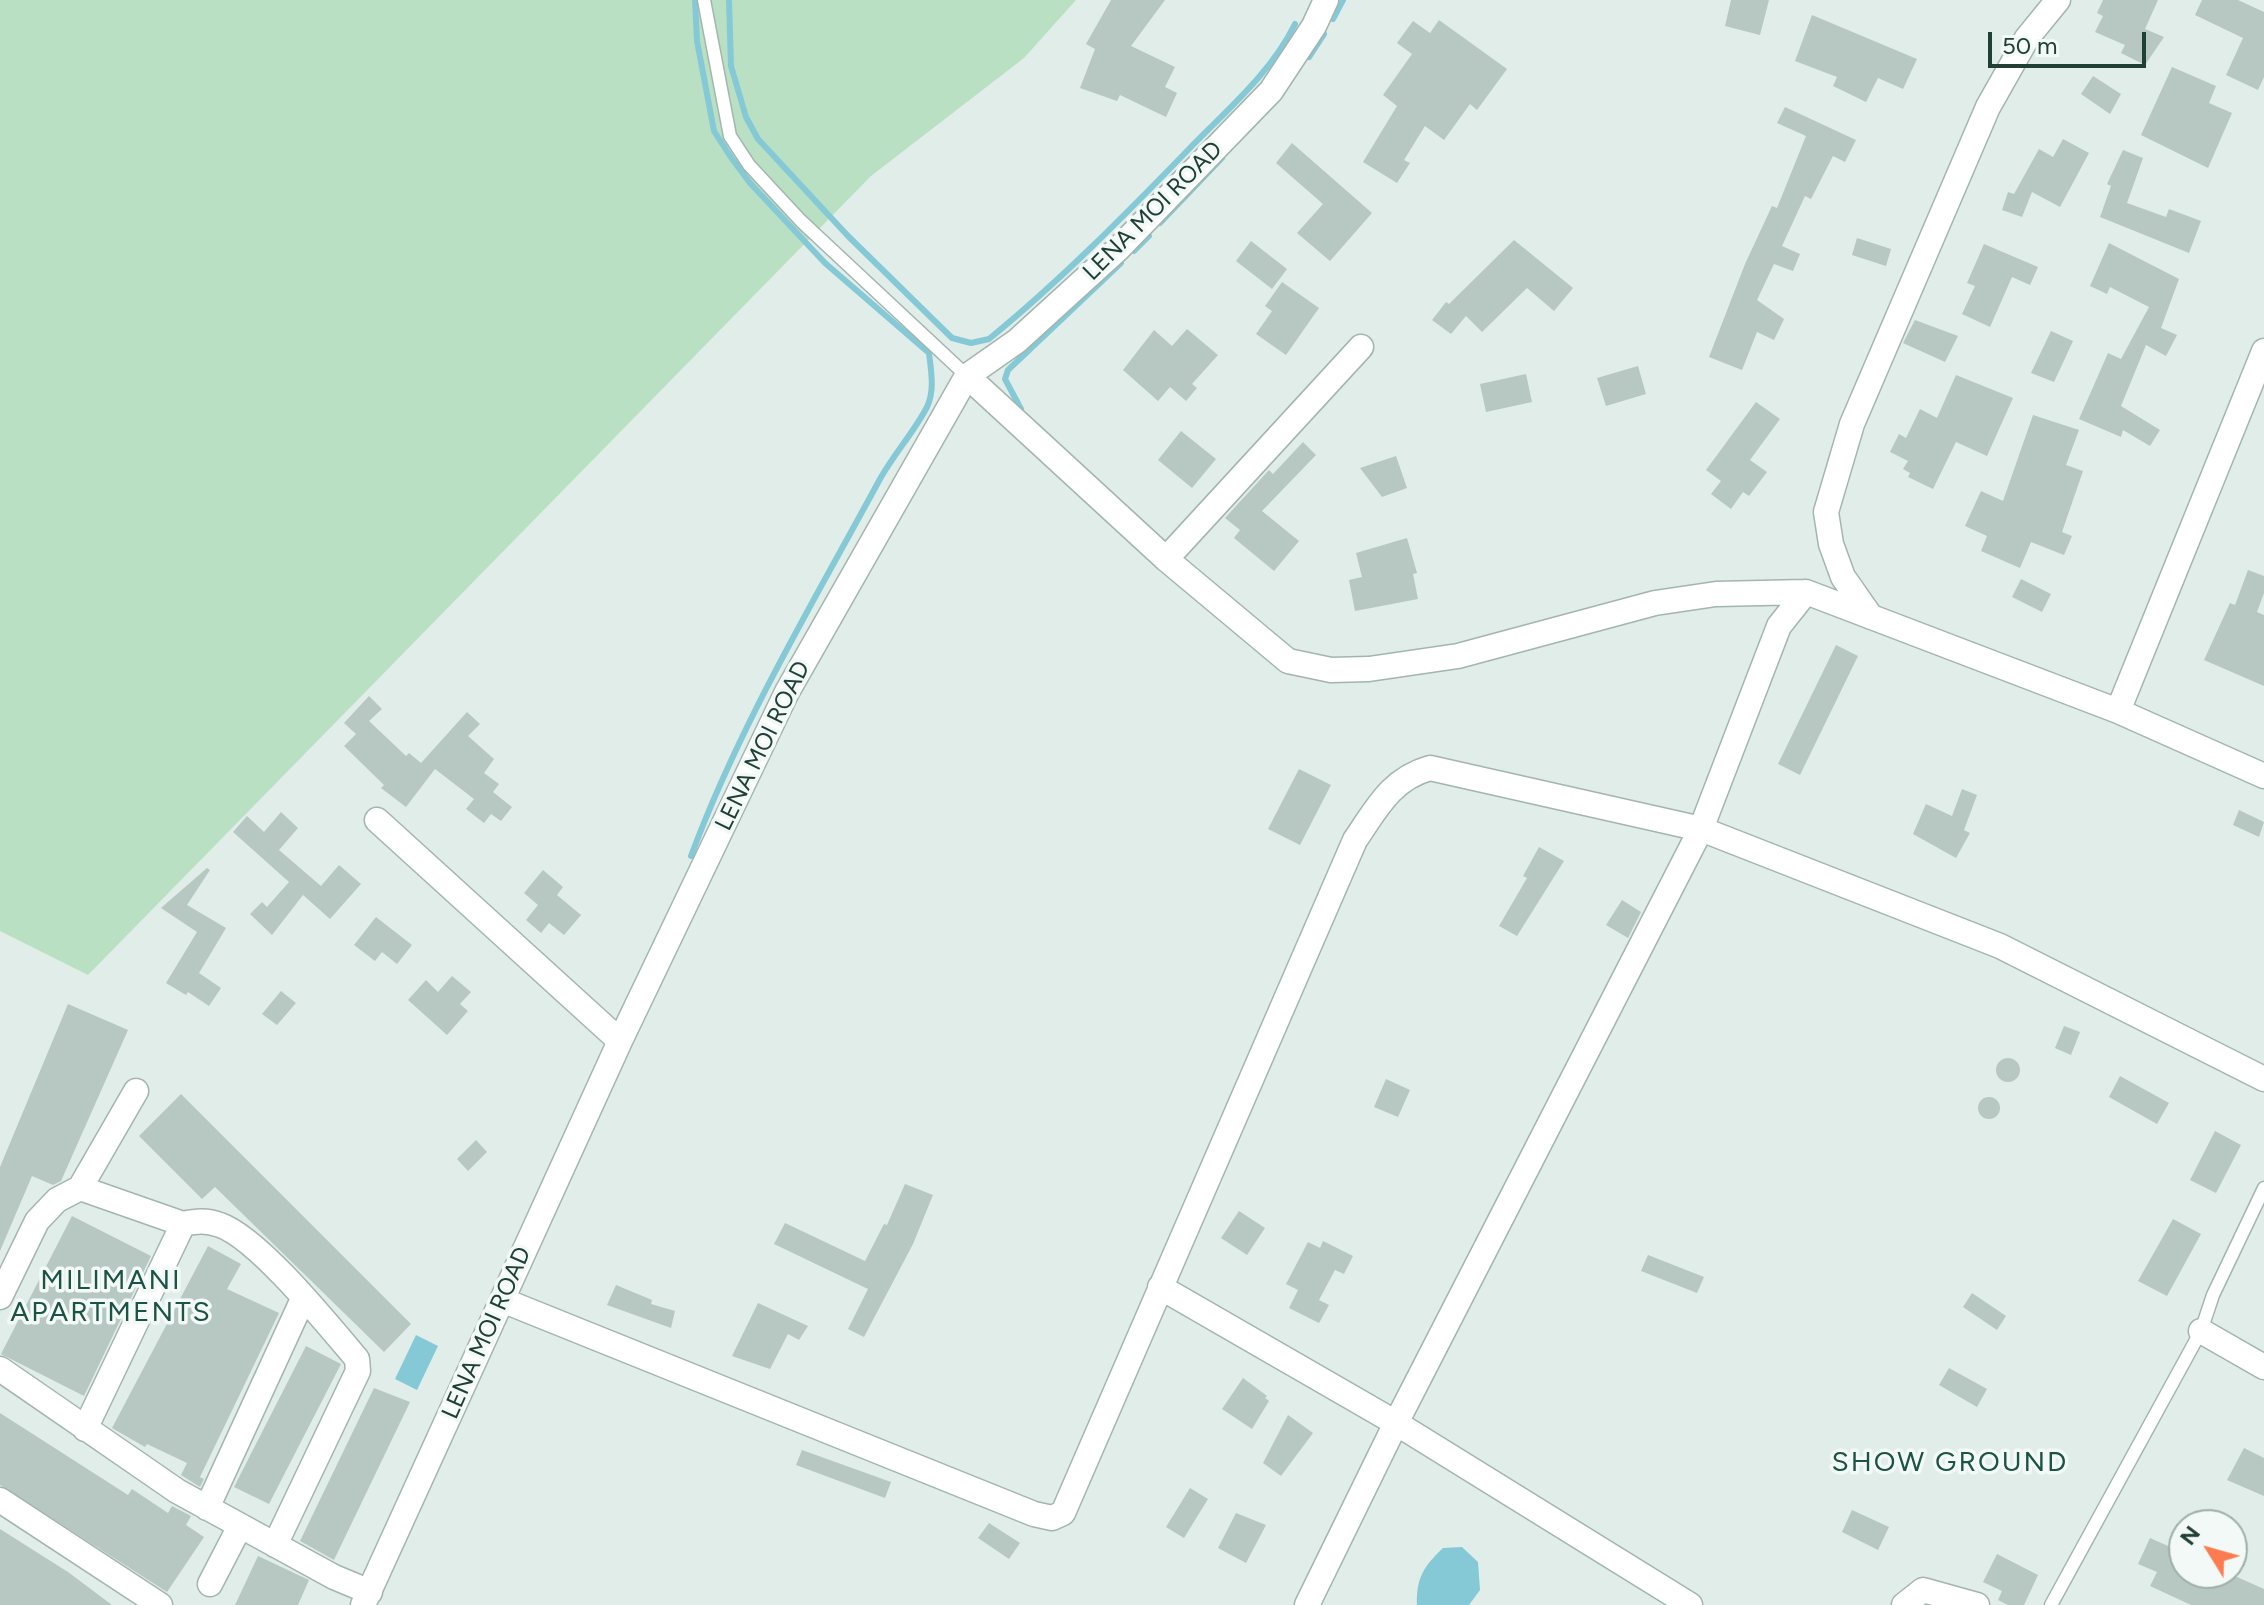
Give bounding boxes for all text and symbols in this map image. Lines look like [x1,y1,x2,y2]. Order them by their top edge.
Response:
scale bar [1992,16,2150,66]
text: 50 m [2002,31,2058,60]
street label: LENA MOI ROAD [1077,135,1229,287]
street label: LENA MOI ROAD [709,656,817,836]
street label: LENA MOI ROAD [436,1243,538,1423]
district label: MILIMANI APARTMENTS [10,1264,212,1330]
district label: SHOW GROUND [1832,1446,2068,1480]
north arrow [2168,1509,2248,1589]
text: N [2174,1521,2206,1550]

